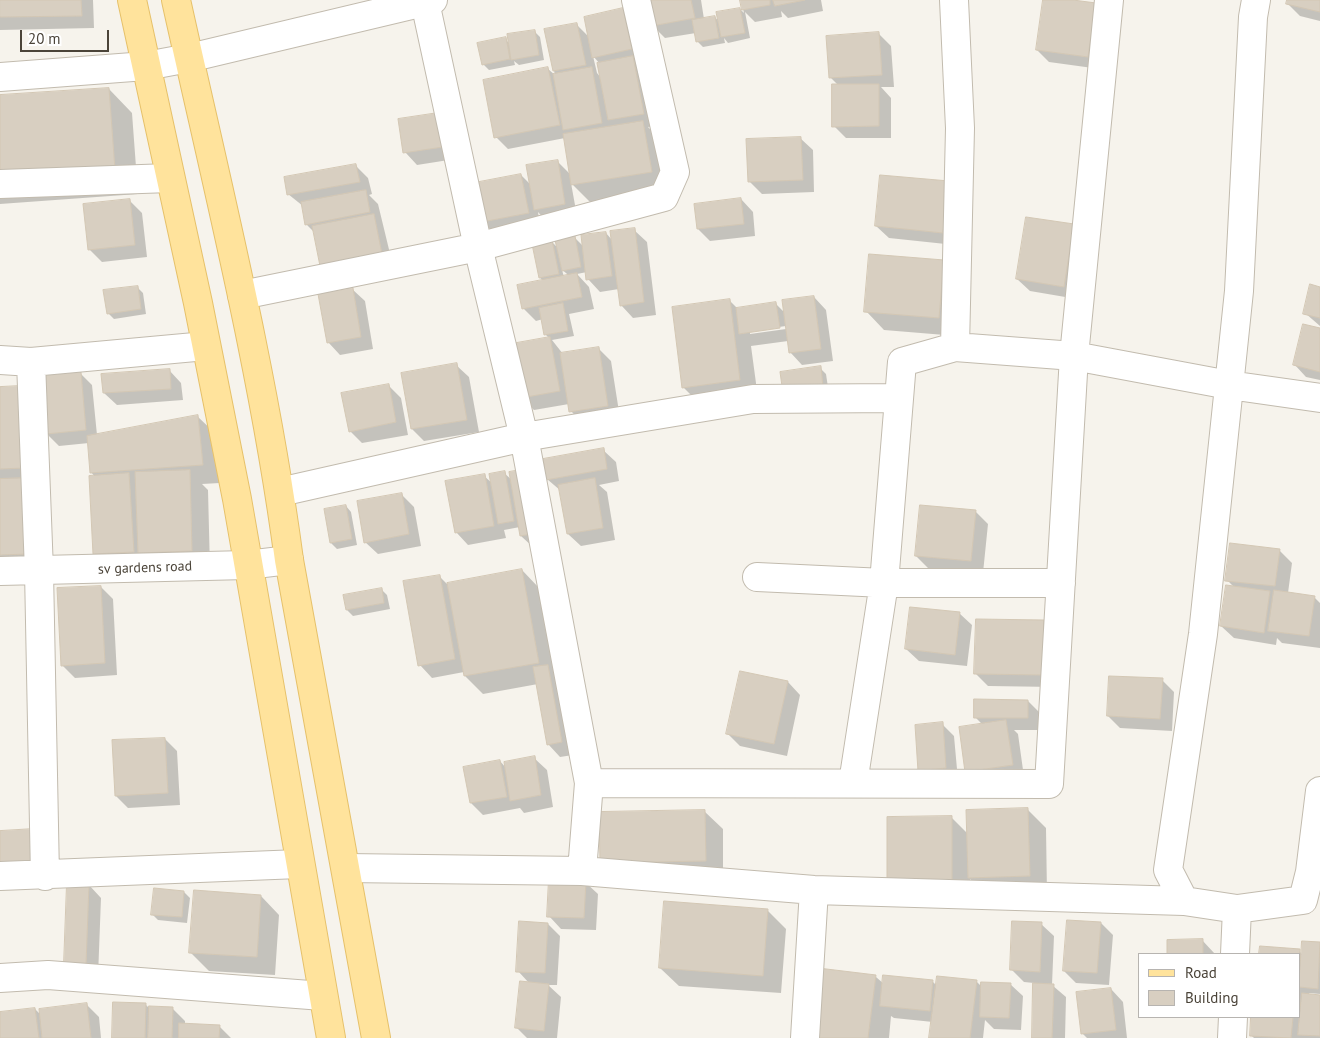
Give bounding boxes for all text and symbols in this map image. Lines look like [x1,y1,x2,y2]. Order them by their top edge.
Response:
scale bar [22,20,111,52]
text: 20 m [28,29,61,48]
street label: sv gardens road [98,558,192,578]
legend [1138,953,1300,1018]
text: Road [1185,963,1217,982]
text: Building [1185,988,1239,1007]

